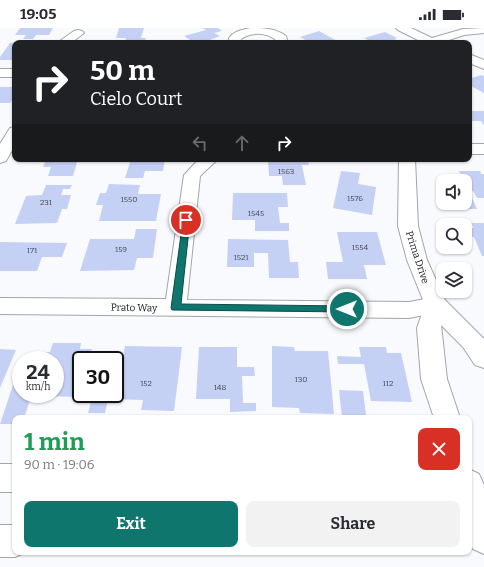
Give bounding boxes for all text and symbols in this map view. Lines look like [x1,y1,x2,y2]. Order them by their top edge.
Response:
text: 19:05 [20,5,57,23]
text: 50 m [90,54,155,87]
icon: right [24,56,76,108]
text: Cielo Court [90,88,183,110]
icon: left [189,132,211,154]
icon: ahead [231,132,253,154]
icon: right [273,132,295,154]
house number: 1563 [278,167,295,176]
map controls [436,174,472,298]
button: sound [436,174,472,210]
house number: 1576 [347,194,363,203]
house number: 1550 [121,195,137,204]
house number: 231 [40,198,53,207]
pin [169,203,203,237]
icon: arrive [175,209,197,231]
house number: 1545 [248,209,264,218]
button: search [436,218,472,254]
street label: Prima Drive [403,229,431,285]
house number: 1554 [352,243,369,252]
house number: 159 [115,245,127,254]
house number: 171 [27,246,38,255]
house number: 1521 [234,253,249,262]
button: layers [436,262,472,298]
position arrow [326,288,368,330]
street label: Prato Way [111,302,158,314]
speed limit sign: 30 [72,351,124,403]
text: 24 [26,360,50,384]
house number: 130 [295,375,307,384]
house number: 152 [140,379,152,388]
house number: 112 [383,379,393,388]
text: km/h [26,381,50,393]
house number: 148 [214,383,227,392]
text: 1 min [24,428,85,456]
button: close [418,428,460,470]
text: 90 m · 19:06 [24,457,95,472]
button: Exit [24,501,238,547]
button: Share [246,501,460,547]

